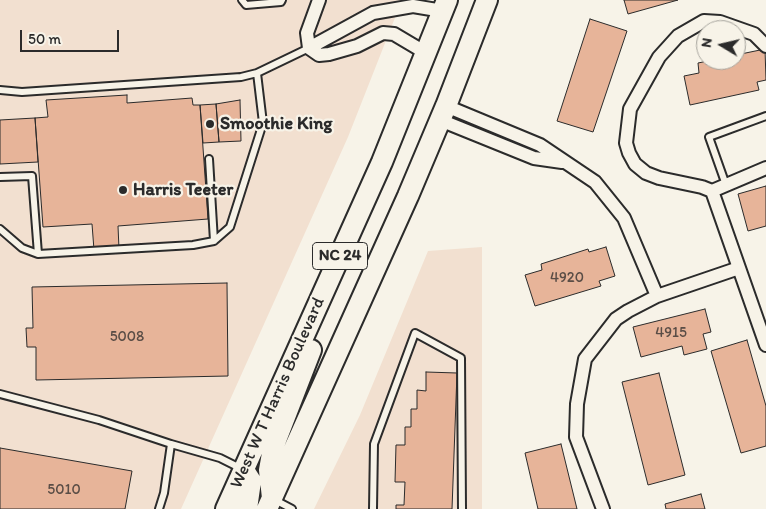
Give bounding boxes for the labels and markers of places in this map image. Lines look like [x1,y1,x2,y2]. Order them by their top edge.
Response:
place label: Smoothie King [220,113,332,135]
marker: Smoothie King [204,118,216,130]
place label: Harris Teeter [133,179,233,201]
marker: Harris Teeter [117,184,129,196]

